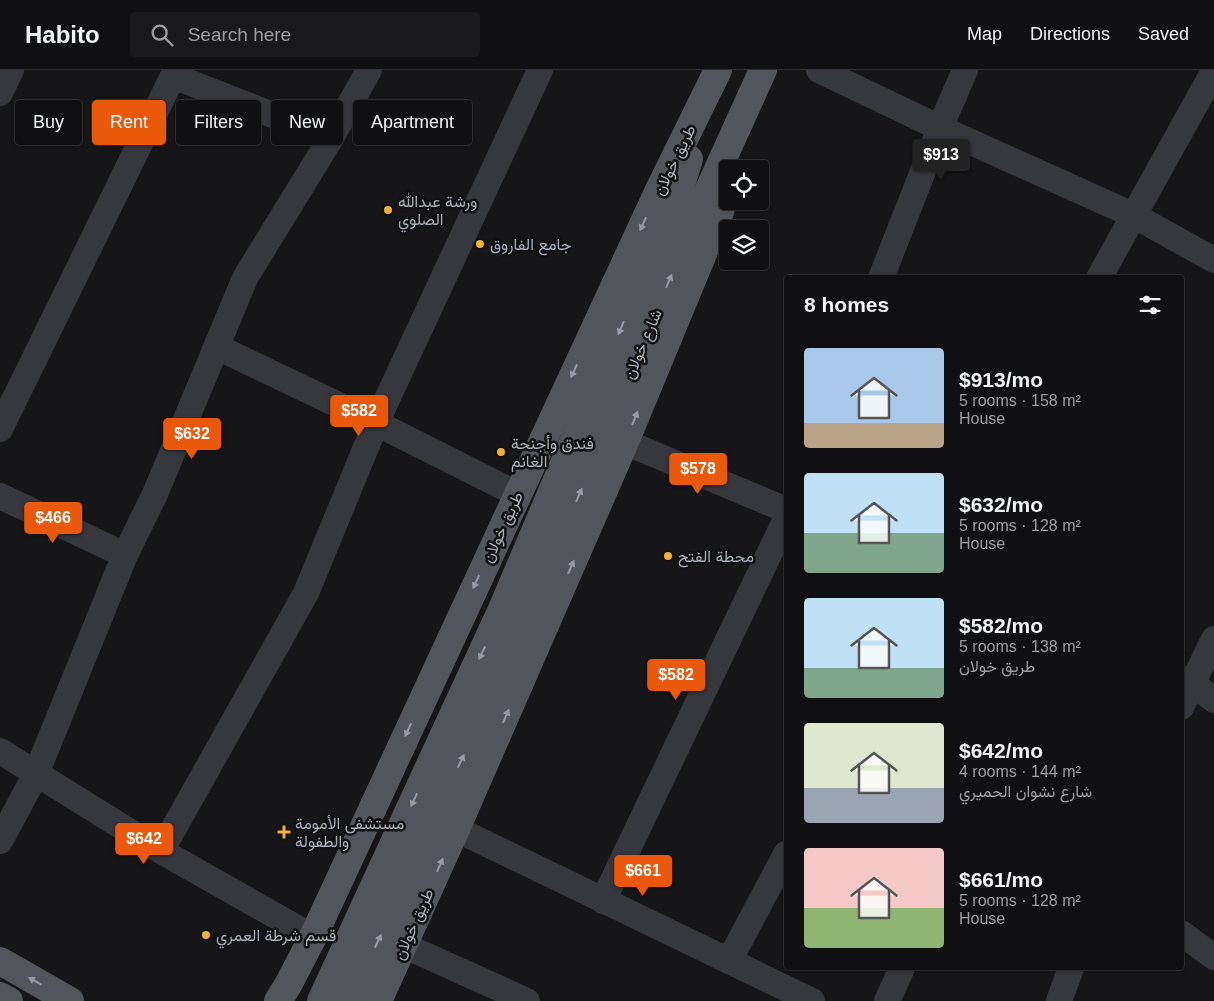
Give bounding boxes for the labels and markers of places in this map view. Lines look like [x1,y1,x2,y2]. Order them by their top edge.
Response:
pin: $913 [911,138,971,181]
place label: ورشة عبدالله الصلوي [398,192,477,233]
marker: ورشة عبدالله الصلوي [382,204,394,216]
place label: جامع الفاروق [490,236,572,256]
marker: جامع الفاروق [474,238,486,250]
pin: $582 [329,394,389,437]
pin: $632 [162,418,222,460]
place label: فندق وأجنحة الغانم [511,435,594,472]
marker: فندق وأجنحة الغانم [495,446,507,458]
pin: $578 [668,452,728,495]
pin: $466 [23,502,83,544]
place label: محطة الفتح [678,548,754,568]
marker: محطة الفتح [662,550,674,562]
pin: $582 [646,658,706,701]
place label: مستشفى الأمومة والطفولة [295,815,404,852]
pin: $642 [114,822,174,865]
marker: مستشفى الأمومة والطفولة [277,825,291,839]
pin: $661 [613,854,673,897]
place label: قسم شرطة العمري [216,927,336,949]
marker: قسم شرطة العمري [200,929,212,941]

